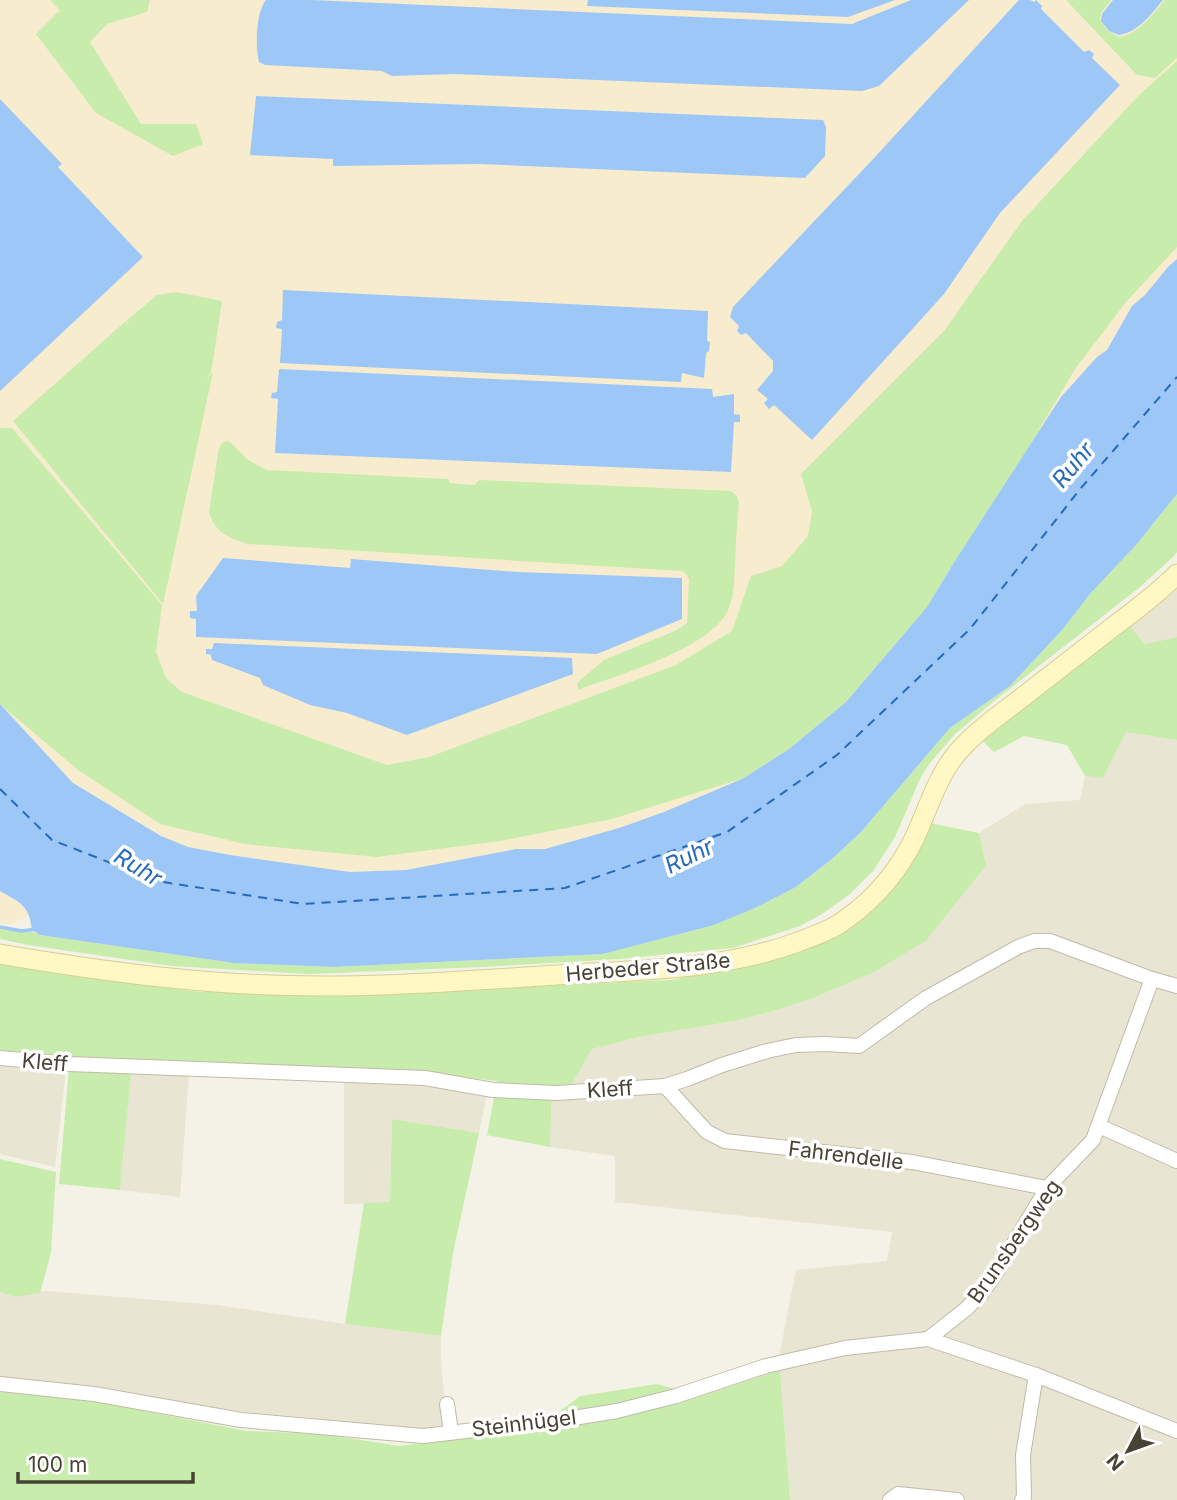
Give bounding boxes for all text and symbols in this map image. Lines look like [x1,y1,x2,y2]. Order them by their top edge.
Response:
water label: Ruhr [1046,436,1101,493]
water label: Ruhr [660,832,719,880]
water label: Ruhr [109,842,168,893]
street label: Herbeder Straße [565,947,731,987]
street label: Kleff [21,1048,69,1076]
street label: Kleff [586,1075,634,1103]
street label: Fahrendelle [787,1136,905,1174]
street label: Brunsbergweg [962,1174,1066,1308]
street label: Steinhügel [470,1404,578,1442]
north arrow [1093,1416,1163,1486]
scale bar [18,1440,192,1484]
text: N [1102,1449,1129,1475]
text: 100 m [28,1452,87,1477]

